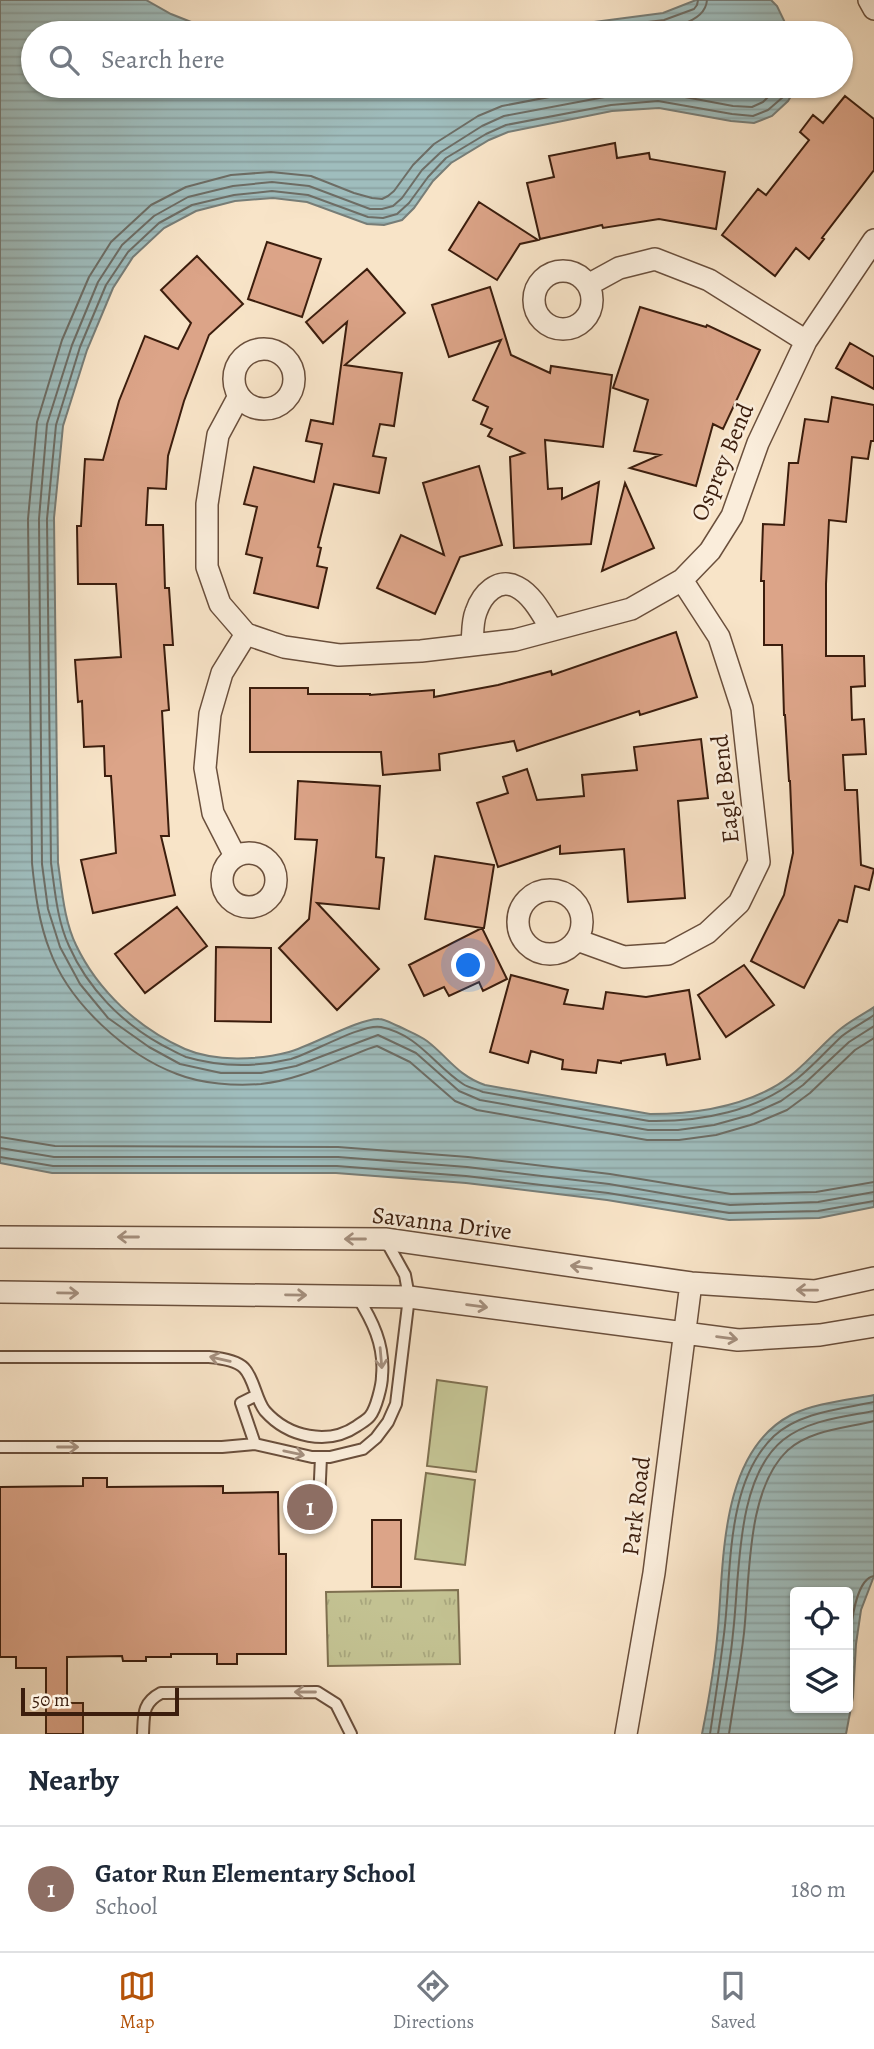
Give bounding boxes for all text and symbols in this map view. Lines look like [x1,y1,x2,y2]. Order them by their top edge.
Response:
search box [21,21,853,98]
icon: search [45,41,83,79]
text: Search here [101,42,225,77]
street label: Osprey Bend [683,398,761,526]
street label: Eagle Bend [703,733,747,845]
your location [451,948,485,982]
street label: Savanna Drive [370,1199,514,1247]
one-way arrow [117,1230,140,1244]
one-way arrow [344,1232,367,1246]
one-way arrow [570,1260,593,1273]
one-way arrow [796,1283,819,1297]
one-way arrow [56,1286,79,1300]
one-way arrow [284,1288,307,1302]
one-way arrow [465,1300,488,1313]
one-way arrow [715,1332,738,1345]
one-way arrow [375,1347,388,1369]
one-way arrow [209,1352,232,1366]
one-way arrow [56,1440,79,1454]
one-way arrow [282,1447,305,1460]
street label: Park Road [614,1454,658,1557]
pin: 1 [287,1481,333,1533]
map controls [790,1587,853,1713]
button: locate [790,1587,853,1650]
button: layers [790,1650,853,1713]
scale bar [21,1685,178,1717]
one-way arrow [294,1685,317,1699]
text: 50 m [32,1687,70,1713]
text: Nearby [28,1760,119,1800]
text: Gator Run Elementary School [95,1856,415,1891]
text: 1 [47,1874,55,1905]
text: 180 m [791,1874,846,1905]
text: School [95,1891,157,1922]
tab: Map [118,1967,156,2035]
tab: Directions [393,1967,474,2035]
tab: Saved [711,1967,756,2035]

